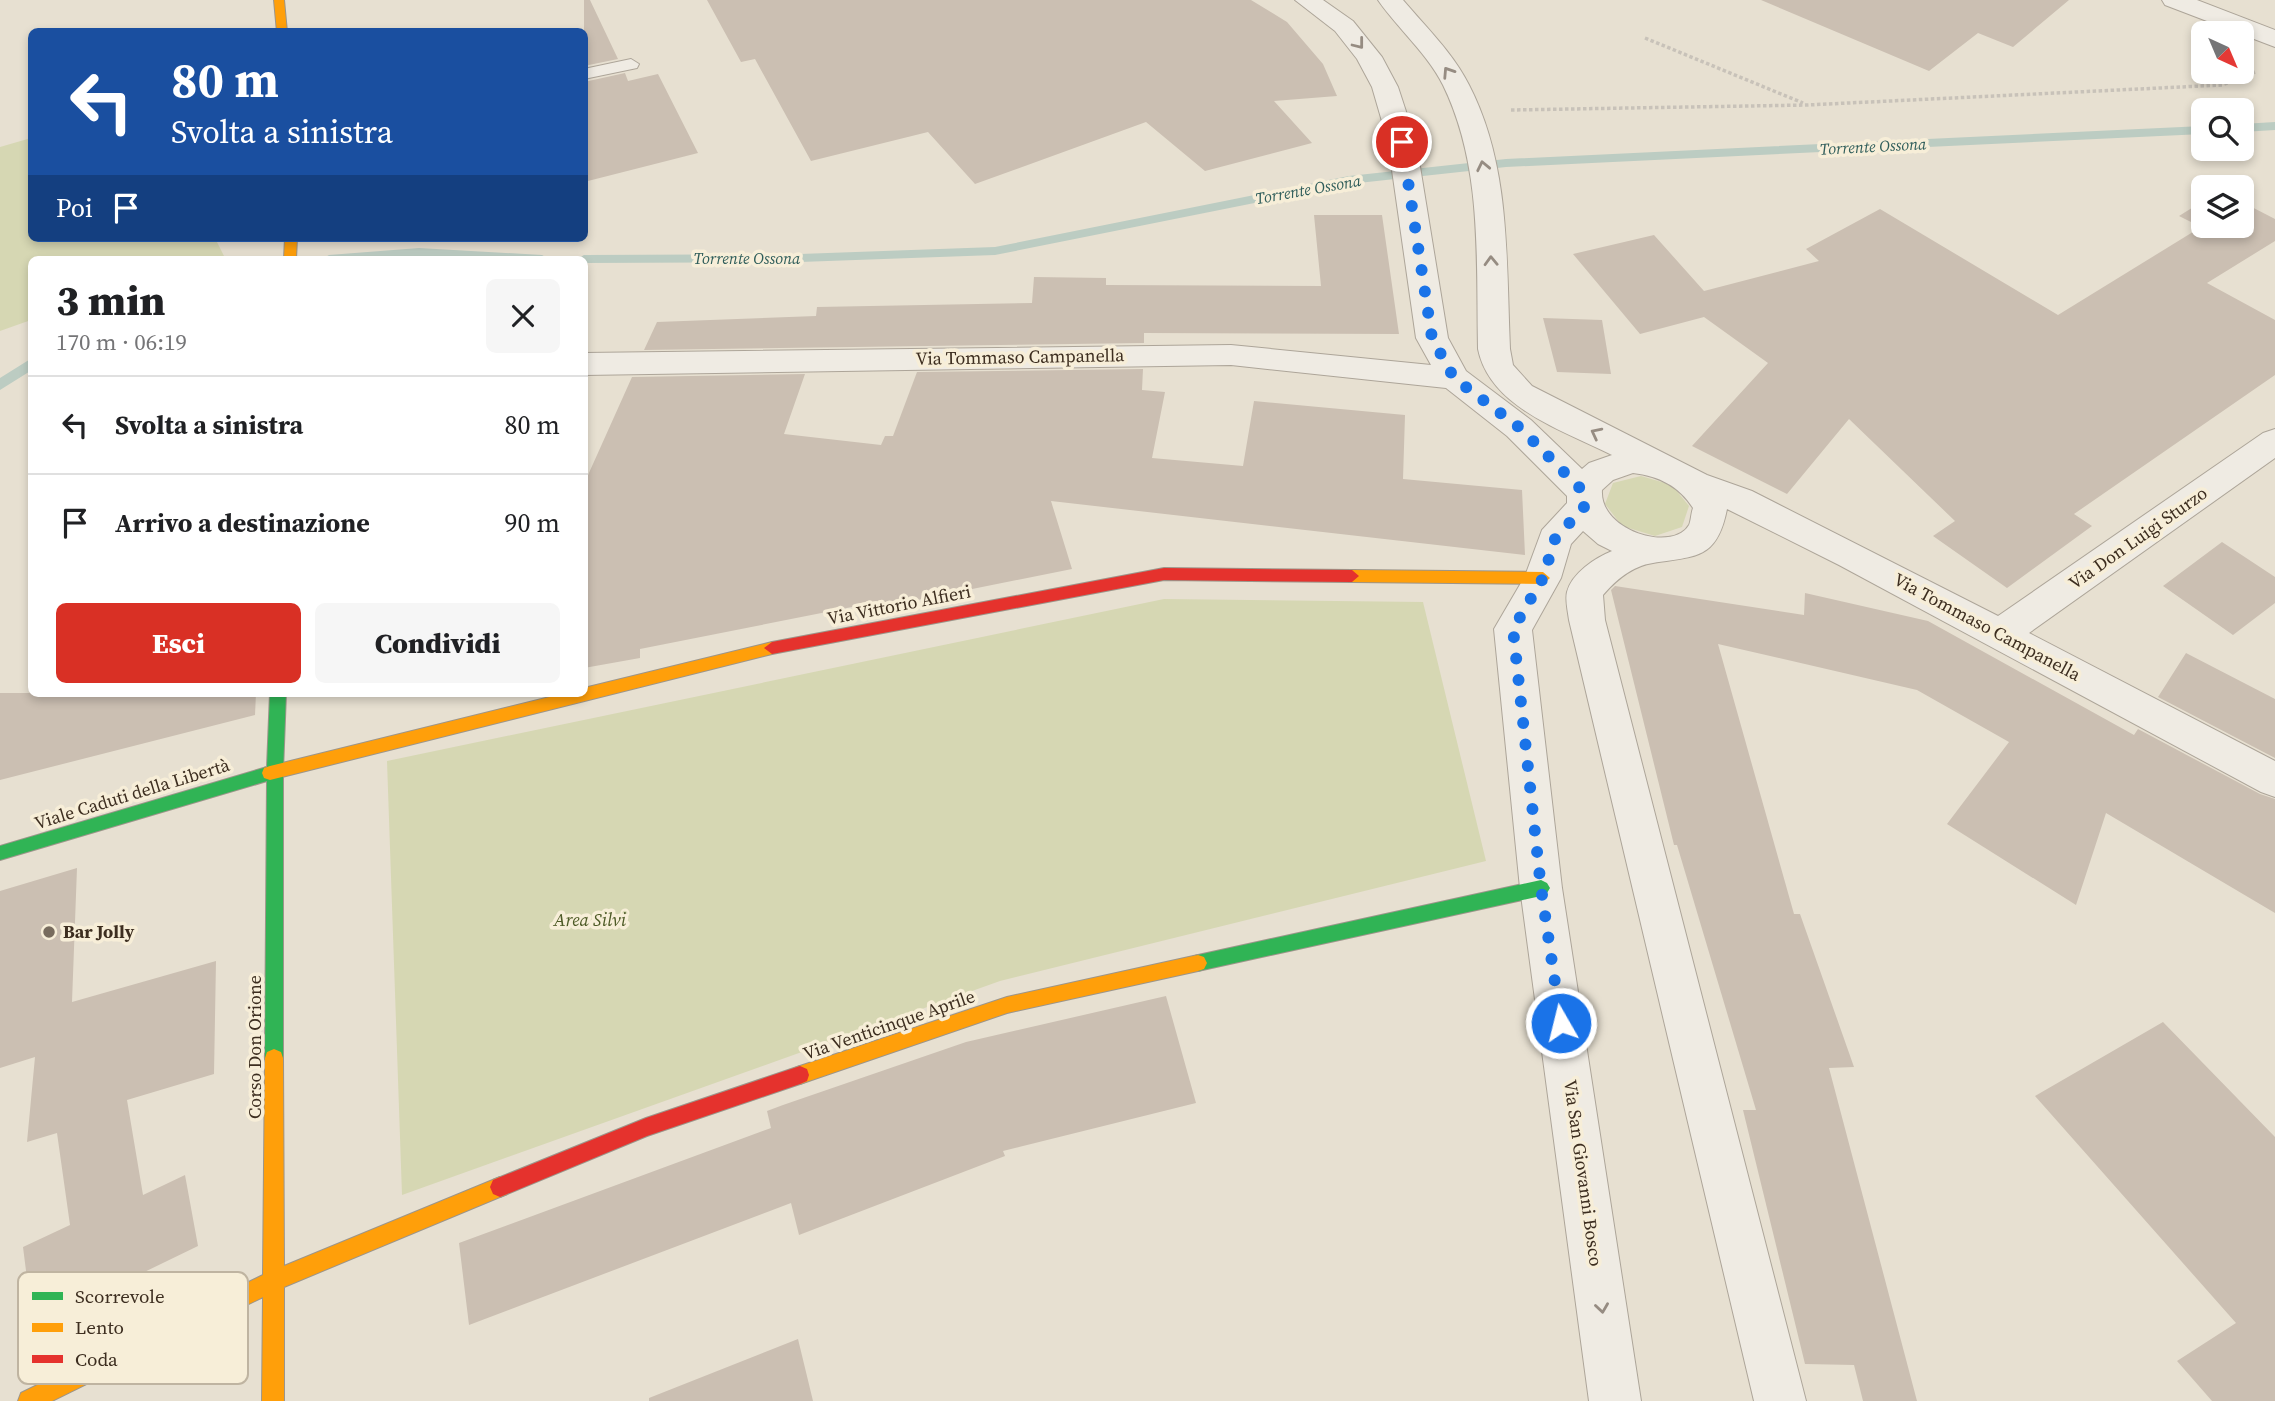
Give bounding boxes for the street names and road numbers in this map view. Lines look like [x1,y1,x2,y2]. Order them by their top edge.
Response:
street label: Via Tommaso Campanella [916,342,1125,371]
street label: Via Don Luigi Sturzo [2063,480,2212,595]
street label: Via Tommaso Campanella [1889,567,2086,687]
street label: Via Vittorio Alfieri [825,578,973,631]
street label: Viale Caduti della Libertà [31,752,233,835]
street label: Corso Don Orione [242,975,267,1119]
street label: Via Venticinque Aprile [800,983,978,1066]
street label: Via San Giovanni Bosco [1558,1078,1609,1268]

